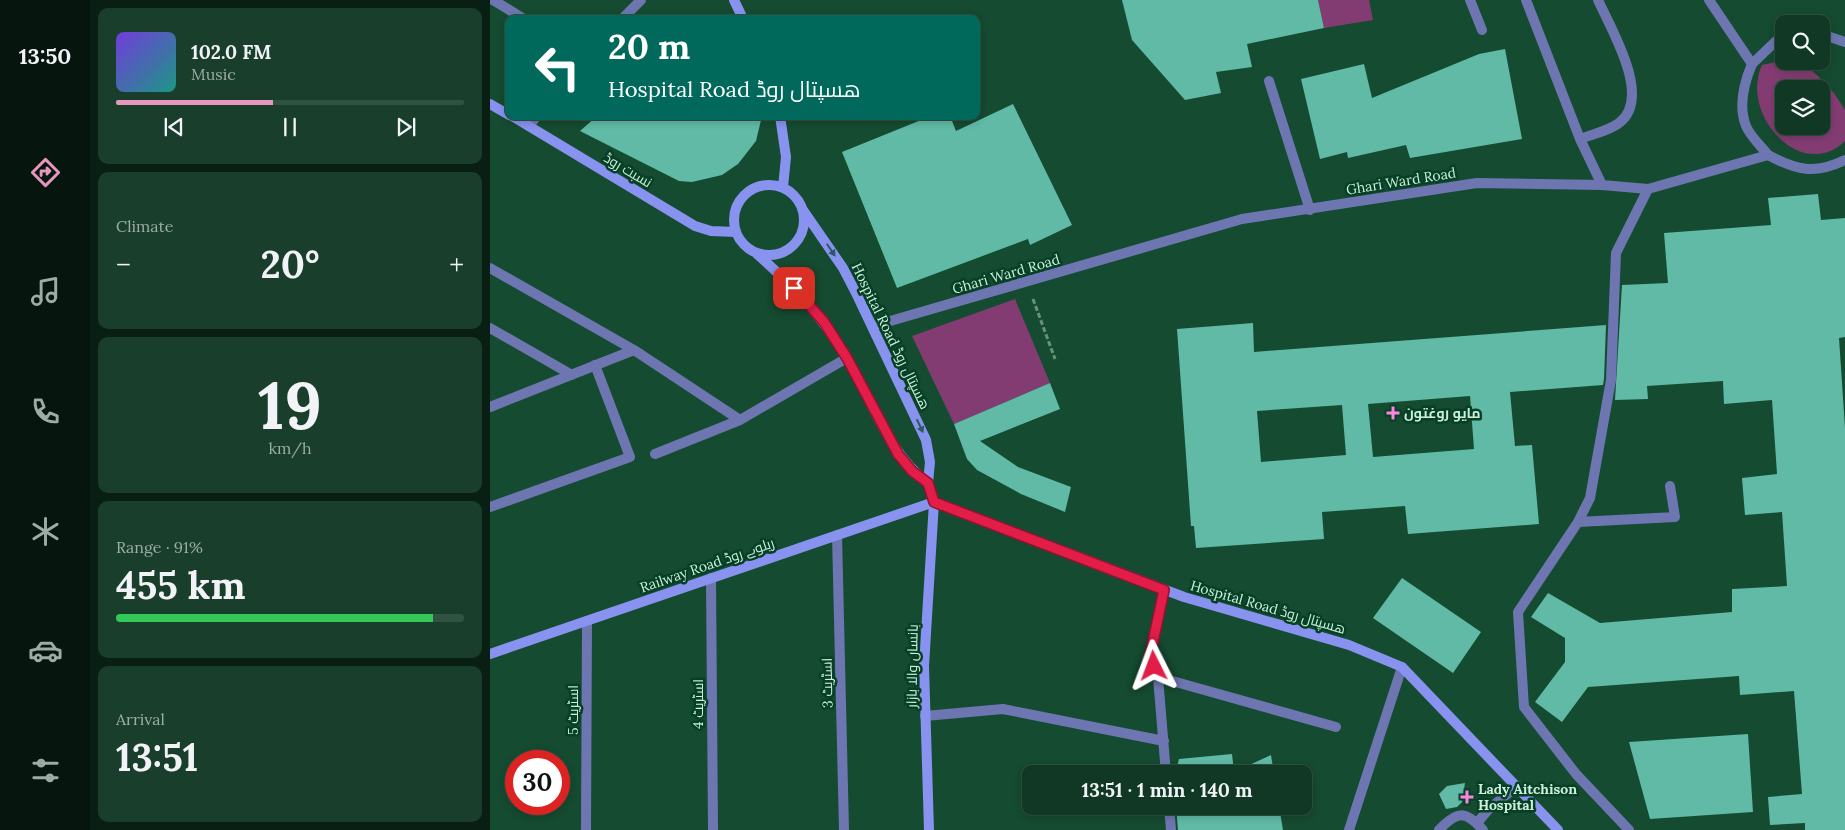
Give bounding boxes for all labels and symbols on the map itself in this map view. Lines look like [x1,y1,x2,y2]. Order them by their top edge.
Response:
street label: نسبت روڈ [601,149,655,191]
street label: Ghari Ward Road [1345,163,1457,199]
one-way arrow [826,243,836,257]
street label: Ghari Ward Road [950,250,1062,298]
street label: Hospital Road ھسپتال روڈ [847,260,934,413]
pin [773,267,815,309]
place label: مایو روغتون [1404,404,1481,422]
marker: مایو روغتون [1386,406,1400,420]
one-way arrow [916,419,924,433]
street label: Railway Road ریلوے روڈ [637,534,777,596]
street label: Hospital Road ھسپتال روڈ [1188,576,1348,639]
street label: بانساں والا بازار [902,624,922,709]
position arrow [1127,639,1179,691]
street label: اسٹریٹ 3 [818,658,836,708]
street label: اسٹریٹ 4 [689,679,707,729]
street label: اسٹریٹ 5 [564,685,582,735]
speed limit sign: 30 [505,750,570,815]
place label: Lady Aitchison Hospital [1478,780,1577,814]
marker: Lady Aitchison Hospital [1460,790,1474,804]

